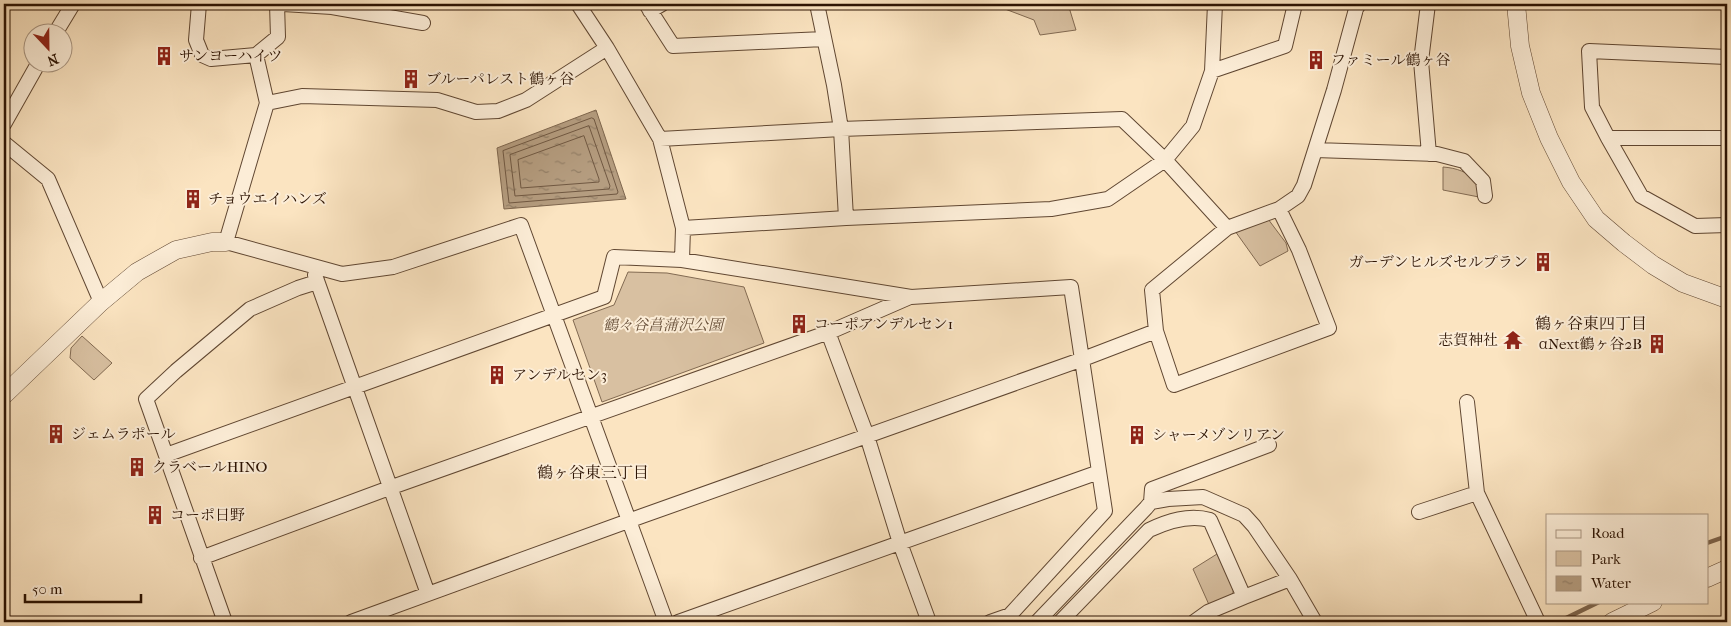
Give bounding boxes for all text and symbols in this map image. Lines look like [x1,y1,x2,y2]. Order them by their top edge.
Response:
north arrow [22,22,72,72]
building icon: サンヨーハイツ [153,45,175,67]
place label: サンヨーハイツ [179,47,283,65]
building icon: ファミール鶴ヶ谷 [1305,49,1327,71]
text: N [44,50,61,70]
place label: ファミール鶴ヶ谷 [1331,51,1450,69]
building icon: ブルーパレスト鶴ヶ谷 [400,68,422,90]
place label: ブルーパレスト鶴ヶ谷 [426,70,574,88]
building icon: チョウエイハンズ [182,188,204,210]
place label: チョウエイハンズ [208,190,327,208]
building icon: ガーデンヒルズセルプラン [1532,251,1554,273]
place label: ガーデンヒルズセルプラン [1349,253,1528,271]
building icon: コーポアンデルセン1 [788,313,810,335]
district label: 鶴ヶ谷東四丁目 [1535,314,1647,333]
place label: コーポアンデルセン1 [814,315,953,333]
park label: 鶴々谷菖蒲沢公園 [603,316,726,334]
temple icon: 志賀神社 [1502,329,1524,351]
place label: 志賀神社 [1438,331,1498,349]
building icon: αNext鶴ヶ谷2B [1646,333,1668,355]
place label: αNext鶴ヶ谷2B [1539,335,1642,353]
building icon: アンデルセン3 [486,364,508,386]
place label: アンデルセン3 [512,366,607,384]
building icon: ジェムラポール [45,423,67,445]
building icon: シャーメゾンリアン [1126,424,1148,446]
place label: ジェムラポール [71,425,175,443]
place label: シャーメゾンリアン [1152,426,1285,444]
building icon: クラベールHINO [126,456,148,478]
place label: クラベールHINO [152,458,268,476]
district label: 鶴ヶ谷東三丁目 [537,463,649,482]
building icon: コーポ日野 [144,504,166,526]
place label: コーポ日野 [170,506,245,524]
legend [1546,514,1708,604]
text: Road [1591,524,1625,542]
text: Park [1591,550,1621,568]
scale bar [25,571,141,603]
text: Water [1590,574,1631,592]
text: 50 m [32,580,63,598]

